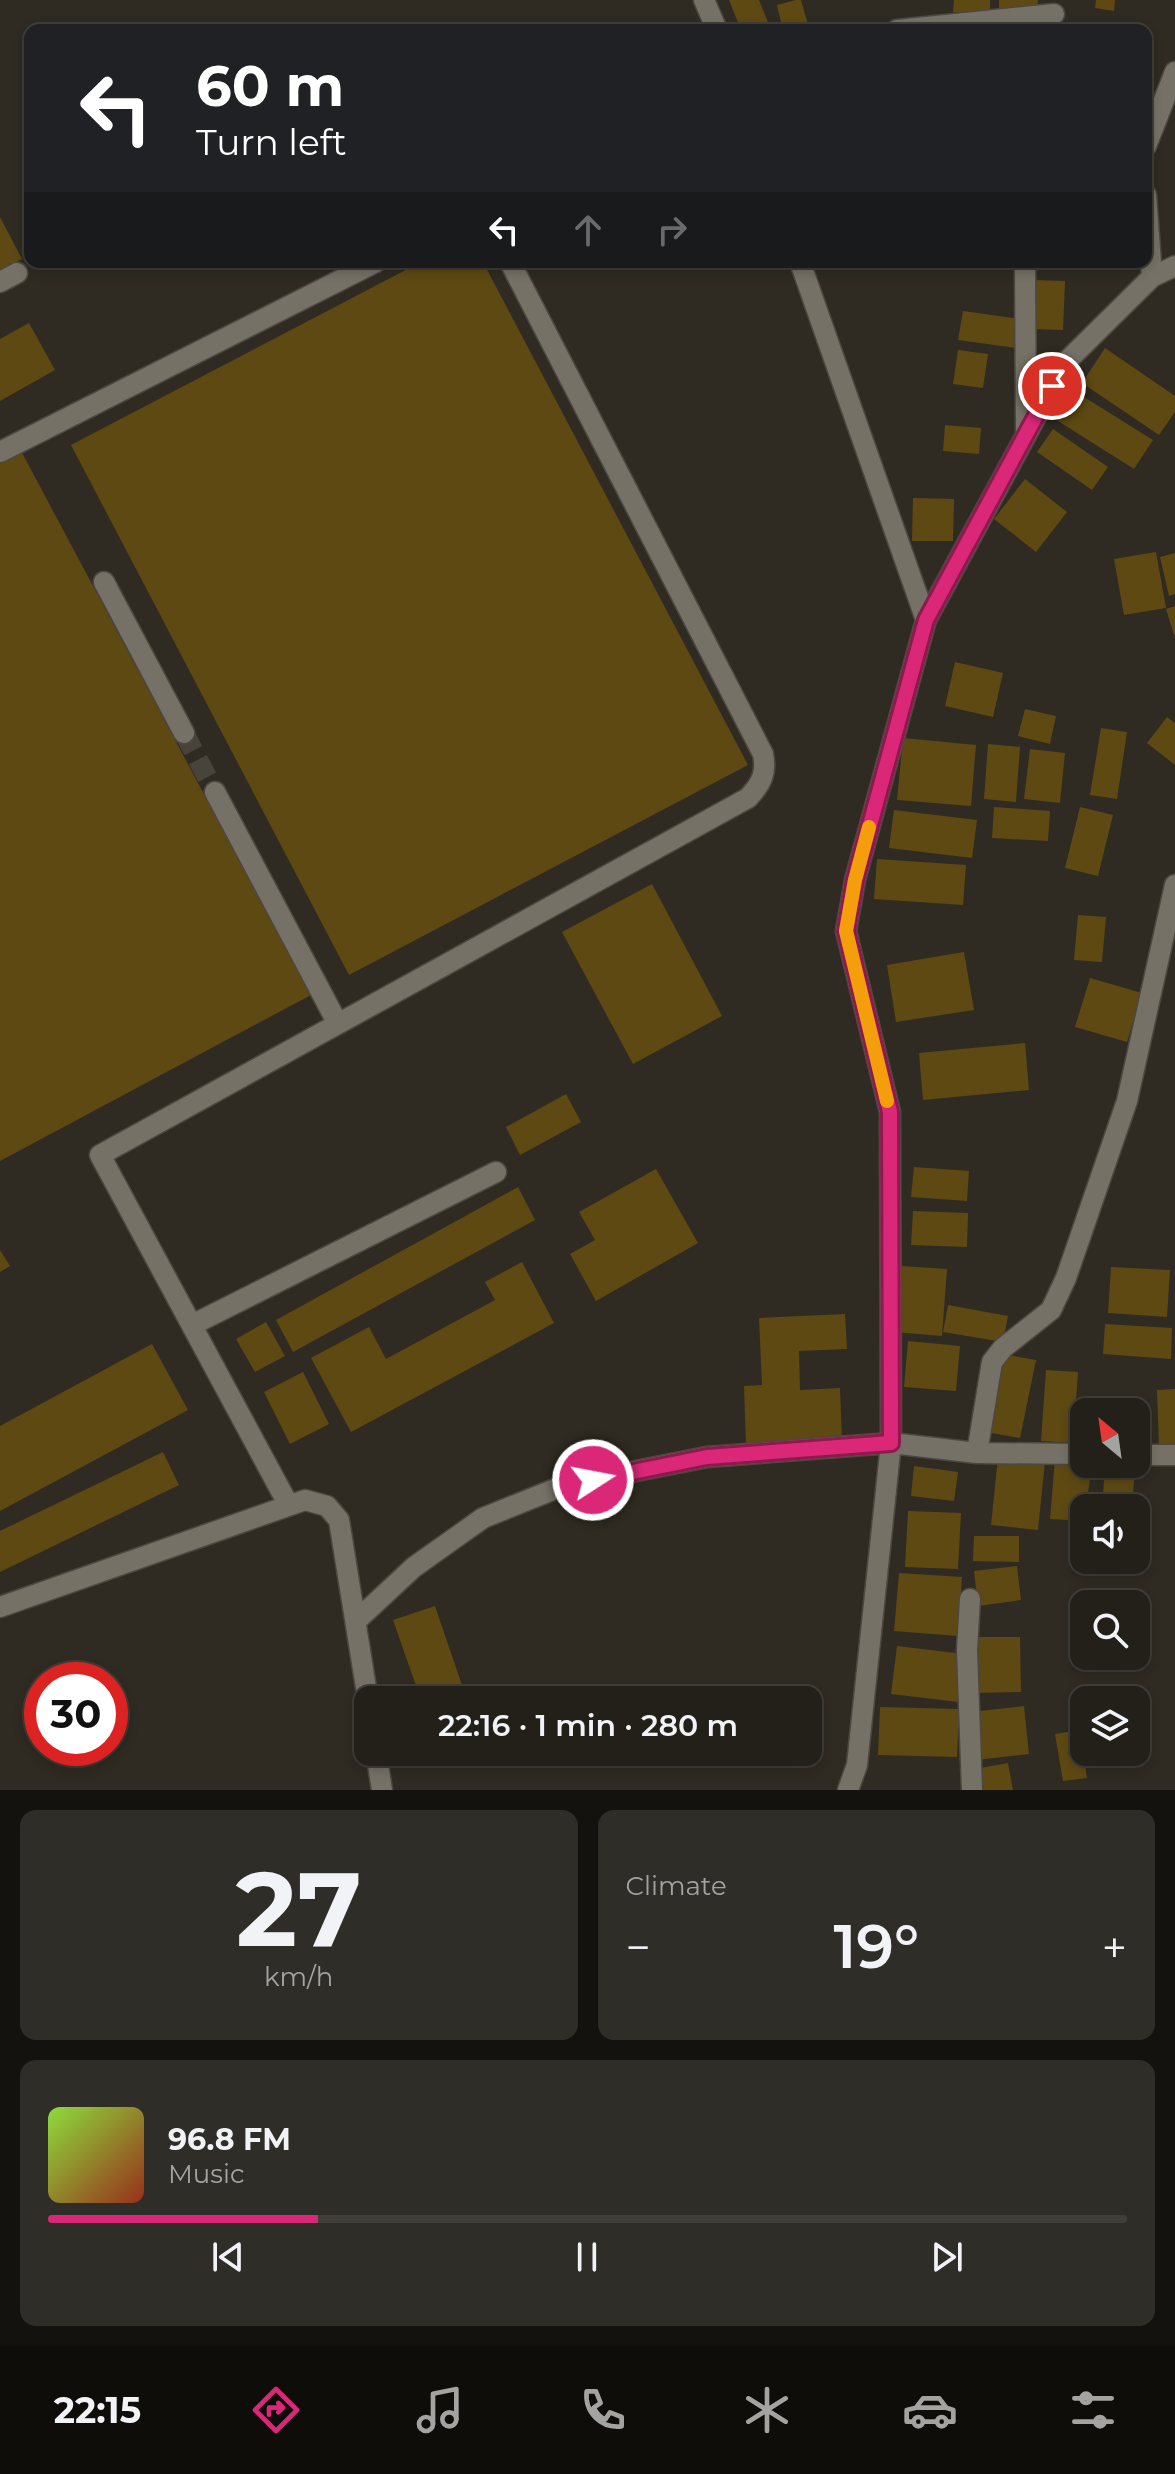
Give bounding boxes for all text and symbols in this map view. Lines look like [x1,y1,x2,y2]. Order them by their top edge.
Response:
text: 60 m [196,52,344,120]
icon: left [64,56,168,160]
text: Turn left [196,120,347,164]
icon: left [482,208,526,252]
icon: ahead [566,208,610,252]
icon: right [650,208,694,252]
pin [1018,352,1086,420]
icon: arrive [1030,364,1074,408]
north arrow [1070,1398,1150,1478]
map controls [1070,1398,1150,1766]
position arrow [551,1438,635,1522]
button: sound [1070,1494,1150,1574]
button: search [1070,1590,1150,1670]
speed limit sign: 30 [24,1662,128,1766]
button: layers [1070,1686,1150,1766]
text: 22:16 · 1 min · 280 m [438,1707,738,1744]
text: 27 [236,1845,362,1972]
text: Climate [626,1870,727,1902]
text: 19° [833,1910,919,1983]
text: − [626,1920,651,1974]
text: + [1102,1920,1127,1974]
text: km/h [264,1961,333,1993]
text: 96.8 FM [168,2121,291,2158]
text: Music [168,2158,245,2190]
icon: previous [206,2235,250,2279]
icon: pause [565,2235,609,2279]
icon: next [925,2235,969,2279]
icon: directions [248,2382,304,2438]
icon: music [412,2382,468,2438]
icon: phone [575,2382,631,2438]
icon: climate [739,2382,795,2438]
icon: car [902,2382,958,2438]
icon: filters [1065,2382,1121,2438]
text: 22:15 [54,2388,141,2432]

